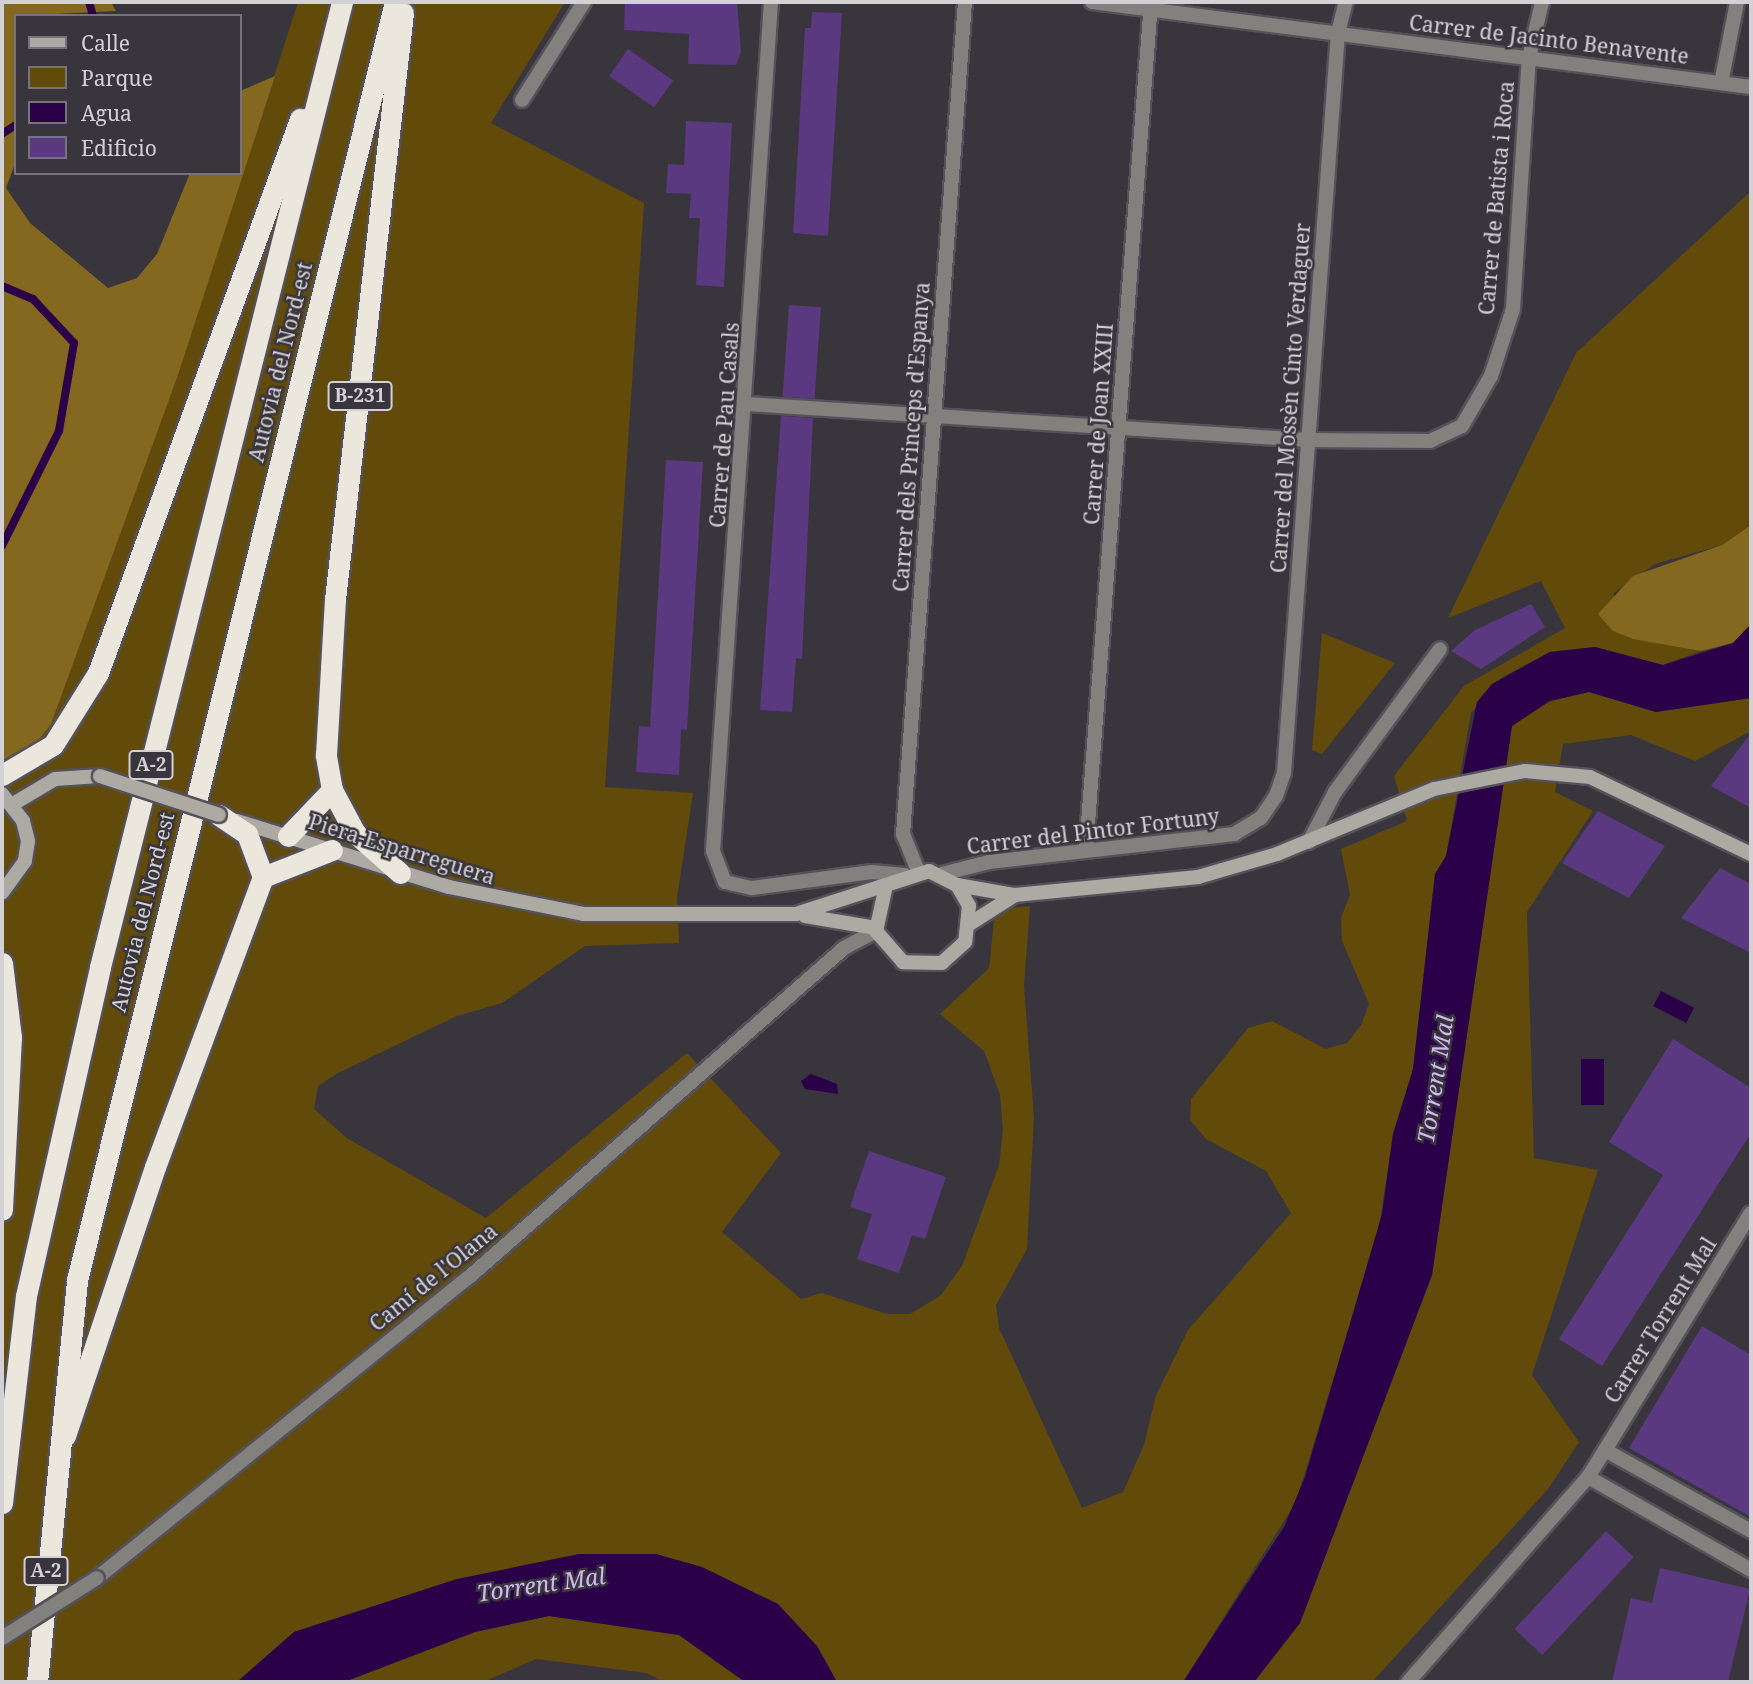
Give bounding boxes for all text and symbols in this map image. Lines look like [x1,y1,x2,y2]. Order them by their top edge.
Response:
street label: Carrer de Jacinto Benavente [1408,9,1690,69]
legend [14,14,242,175]
text: Calle [81,29,130,57]
text: Parque [81,64,153,92]
street label: Carrer de Batista i Roca [1473,80,1519,316]
text: Agua [81,99,132,127]
text: Edificio [81,134,157,162]
street label: Carrer del Mossèn Cinto Verdaguer [1265,222,1315,574]
street label: Autovia del Nord-est [243,259,317,465]
street label: Carrer dels Princeps d'Espanya [888,281,934,593]
street label: Carrer de Pau Casals [704,321,744,529]
street label: Carrer de Joan XXIII [1078,322,1118,526]
road number: B-231 [327,380,393,412]
road number: A-2 [128,750,174,780]
street label: Carrer del Pintor Fortuny [965,803,1221,859]
street label: Autovia del Nord-est [105,809,179,1015]
street label: Piera-Esparreguera [306,809,498,889]
water label: Torrent Mal [1411,1013,1459,1145]
street label: Camí de l'Olana [364,1218,502,1336]
street label: Carrer Torrent Mal [1599,1233,1721,1407]
road number: A-2 [23,1555,69,1586]
water label: Torrent Mal [475,1561,607,1607]

